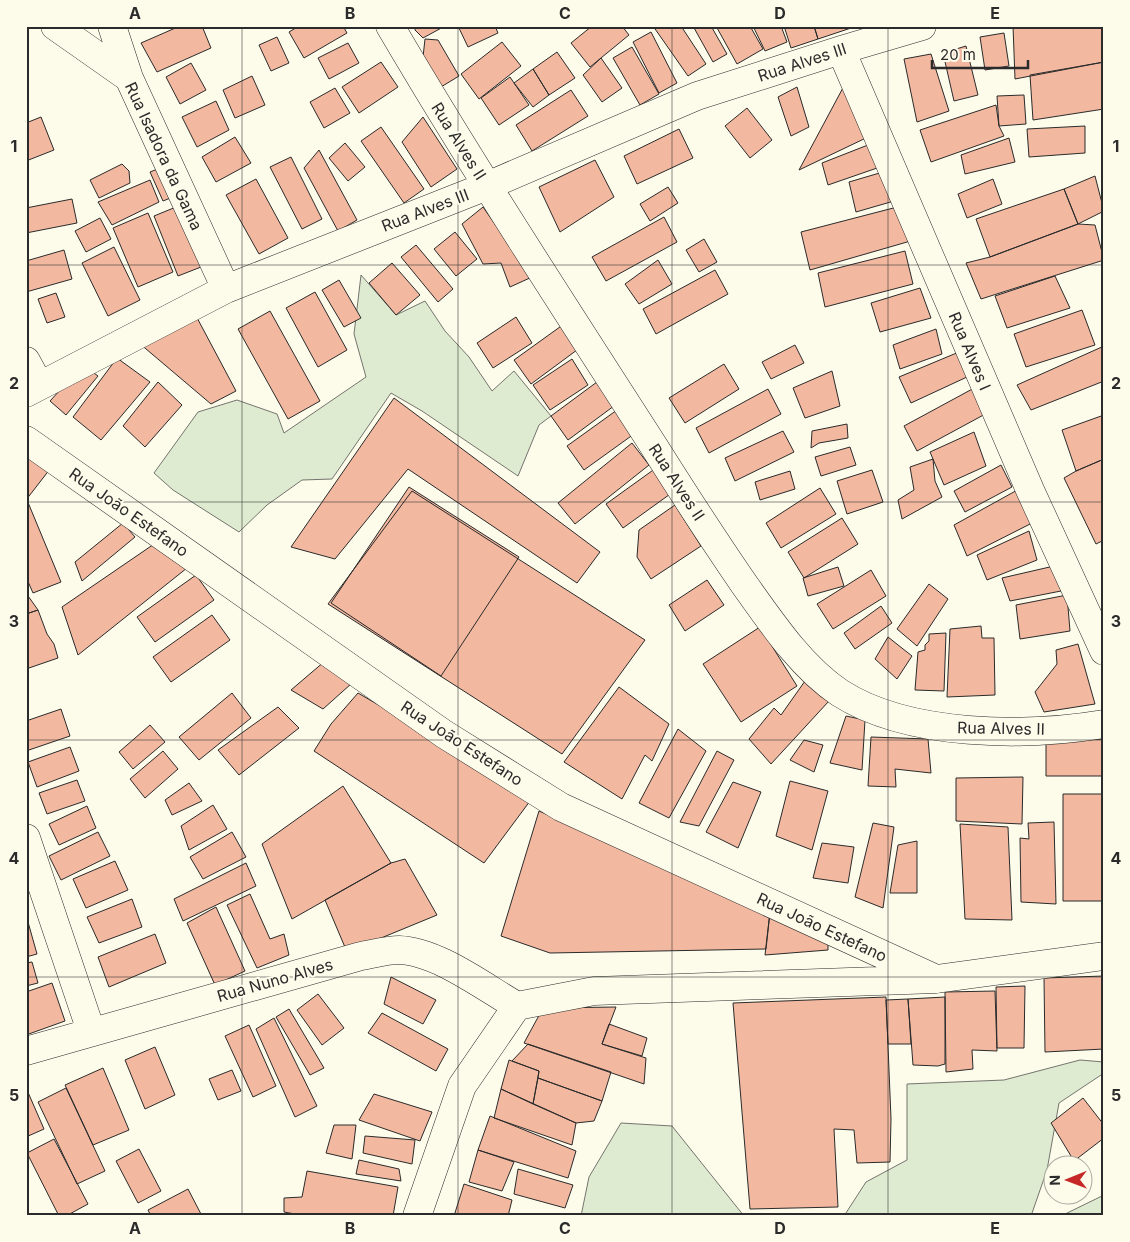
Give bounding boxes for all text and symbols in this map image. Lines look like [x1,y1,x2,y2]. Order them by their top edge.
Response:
text: A [129,3,141,23]
text: B [345,3,355,23]
text: C [559,3,571,23]
text: D [774,3,786,23]
text: E [990,3,1000,23]
street label: Rua Alves III [755,38,849,86]
scale bar [932,38,1029,70]
text: 20 m [940,45,976,64]
street label: Rua Isadora da Gama [121,79,207,233]
street label: Rua Alves II [427,98,491,184]
text: 1 [11,136,17,156]
text: 1 [1113,136,1119,156]
street label: Rua Alves III [378,184,472,236]
street label: Rua Alves I [944,309,996,393]
text: 2 [9,373,19,393]
text: 2 [1111,373,1121,393]
street label: Rua Alves II [645,440,709,524]
street label: Rua João Estefano [65,463,193,561]
text: 3 [9,611,19,631]
text: 3 [1111,611,1121,631]
street label: Rua João Estefano [397,696,527,790]
street label: Rua Alves II [957,717,1045,739]
text: 4 [9,848,20,868]
text: 4 [1111,848,1122,868]
street label: Rua João Estefano [754,888,890,966]
street label: Rua Nuno Alves [215,954,335,1006]
text: 5 [9,1085,19,1105]
text: 5 [1111,1085,1121,1105]
north arrow [1042,1154,1092,1204]
text: N [1046,1175,1063,1186]
text: A [129,1218,141,1238]
text: B [345,1218,355,1238]
text: C [559,1218,571,1238]
text: D [774,1218,786,1238]
text: E [990,1218,1000,1238]

